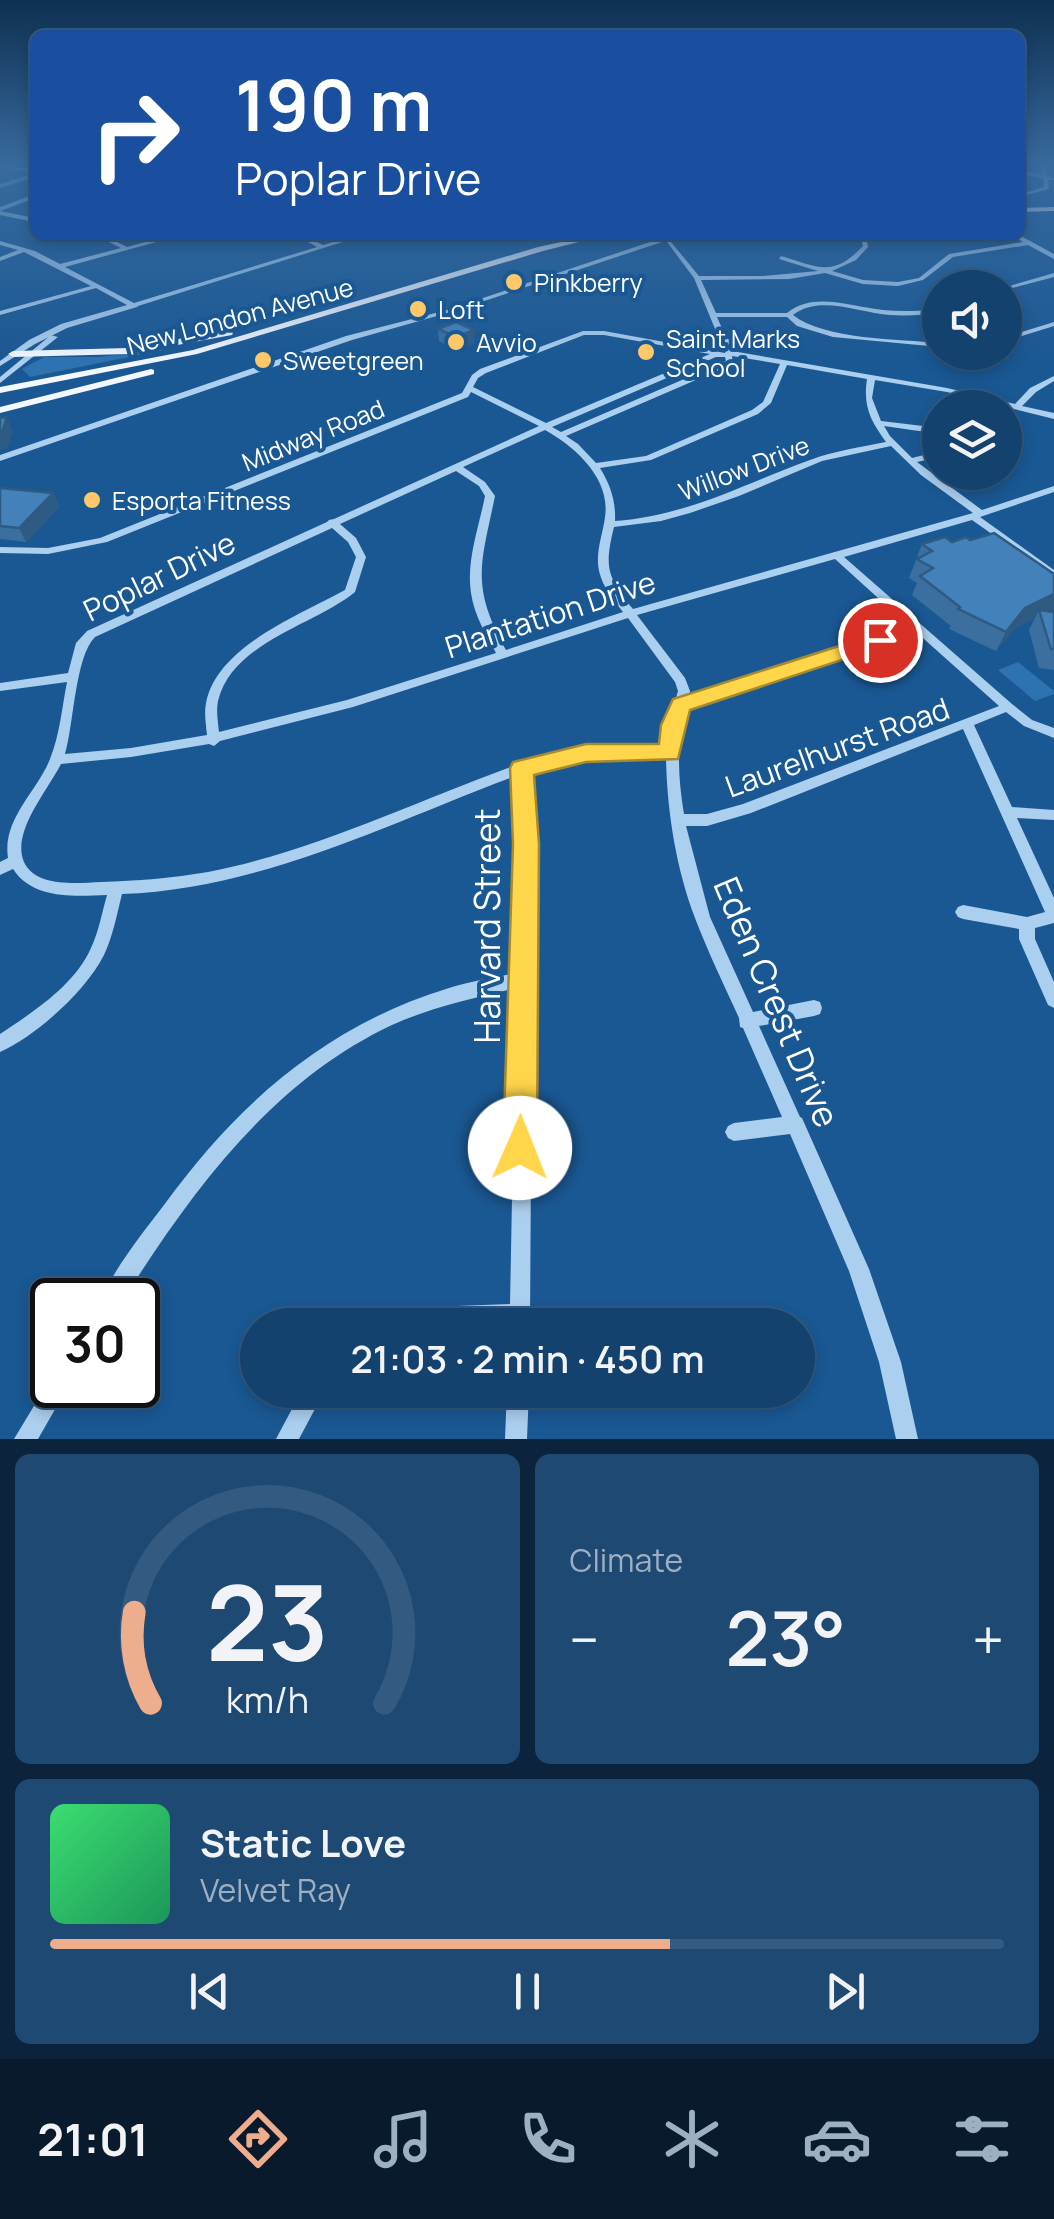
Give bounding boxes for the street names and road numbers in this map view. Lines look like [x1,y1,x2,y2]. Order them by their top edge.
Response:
street label: New London Avenue [123,269,357,363]
street label: Midway Road [237,391,389,479]
street label: Willow Drive [674,427,814,509]
street label: Poplar Drive [76,522,242,630]
street label: Plantation Drive [440,561,660,667]
street label: Laurelhurst Road [719,687,955,807]
street label: Harvard Street [463,809,511,1044]
street label: Eden Crest Drive [703,870,851,1134]

